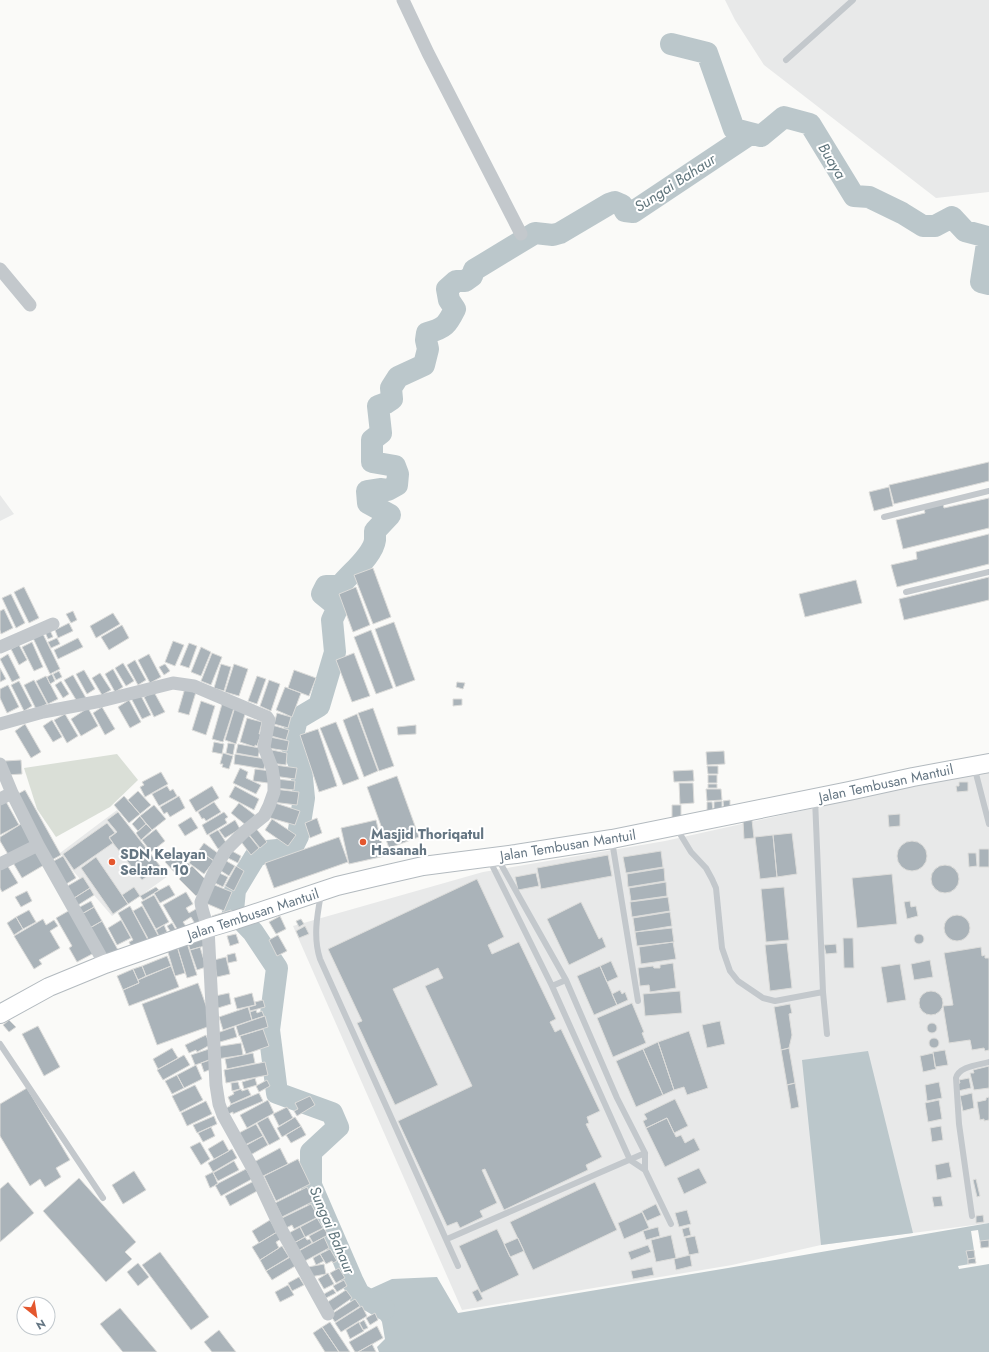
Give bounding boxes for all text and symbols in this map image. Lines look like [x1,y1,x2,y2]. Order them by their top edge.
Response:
water label: Buaya [813,139,852,184]
water label: Sungai Bahaur [630,148,721,218]
street label: Jalan Tembusan Mantuil [815,759,955,807]
place label: Masjid Thoriqatul Hasanah [371,824,484,860]
street label: Jalan Tembusan Mantuil [497,824,637,866]
marker: Masjid Thoriqatul Hasanah [358,837,368,847]
place label: SDN Kelayan Selatan 10 [120,844,206,880]
marker: SDN Kelayan Selatan 10 [107,857,117,867]
street label: Jalan Tembusan Mantuil [183,883,321,945]
water label: Sungai Bahaur [304,1183,361,1278]
north arrow [16,1296,56,1336]
text: N [33,1316,49,1334]

